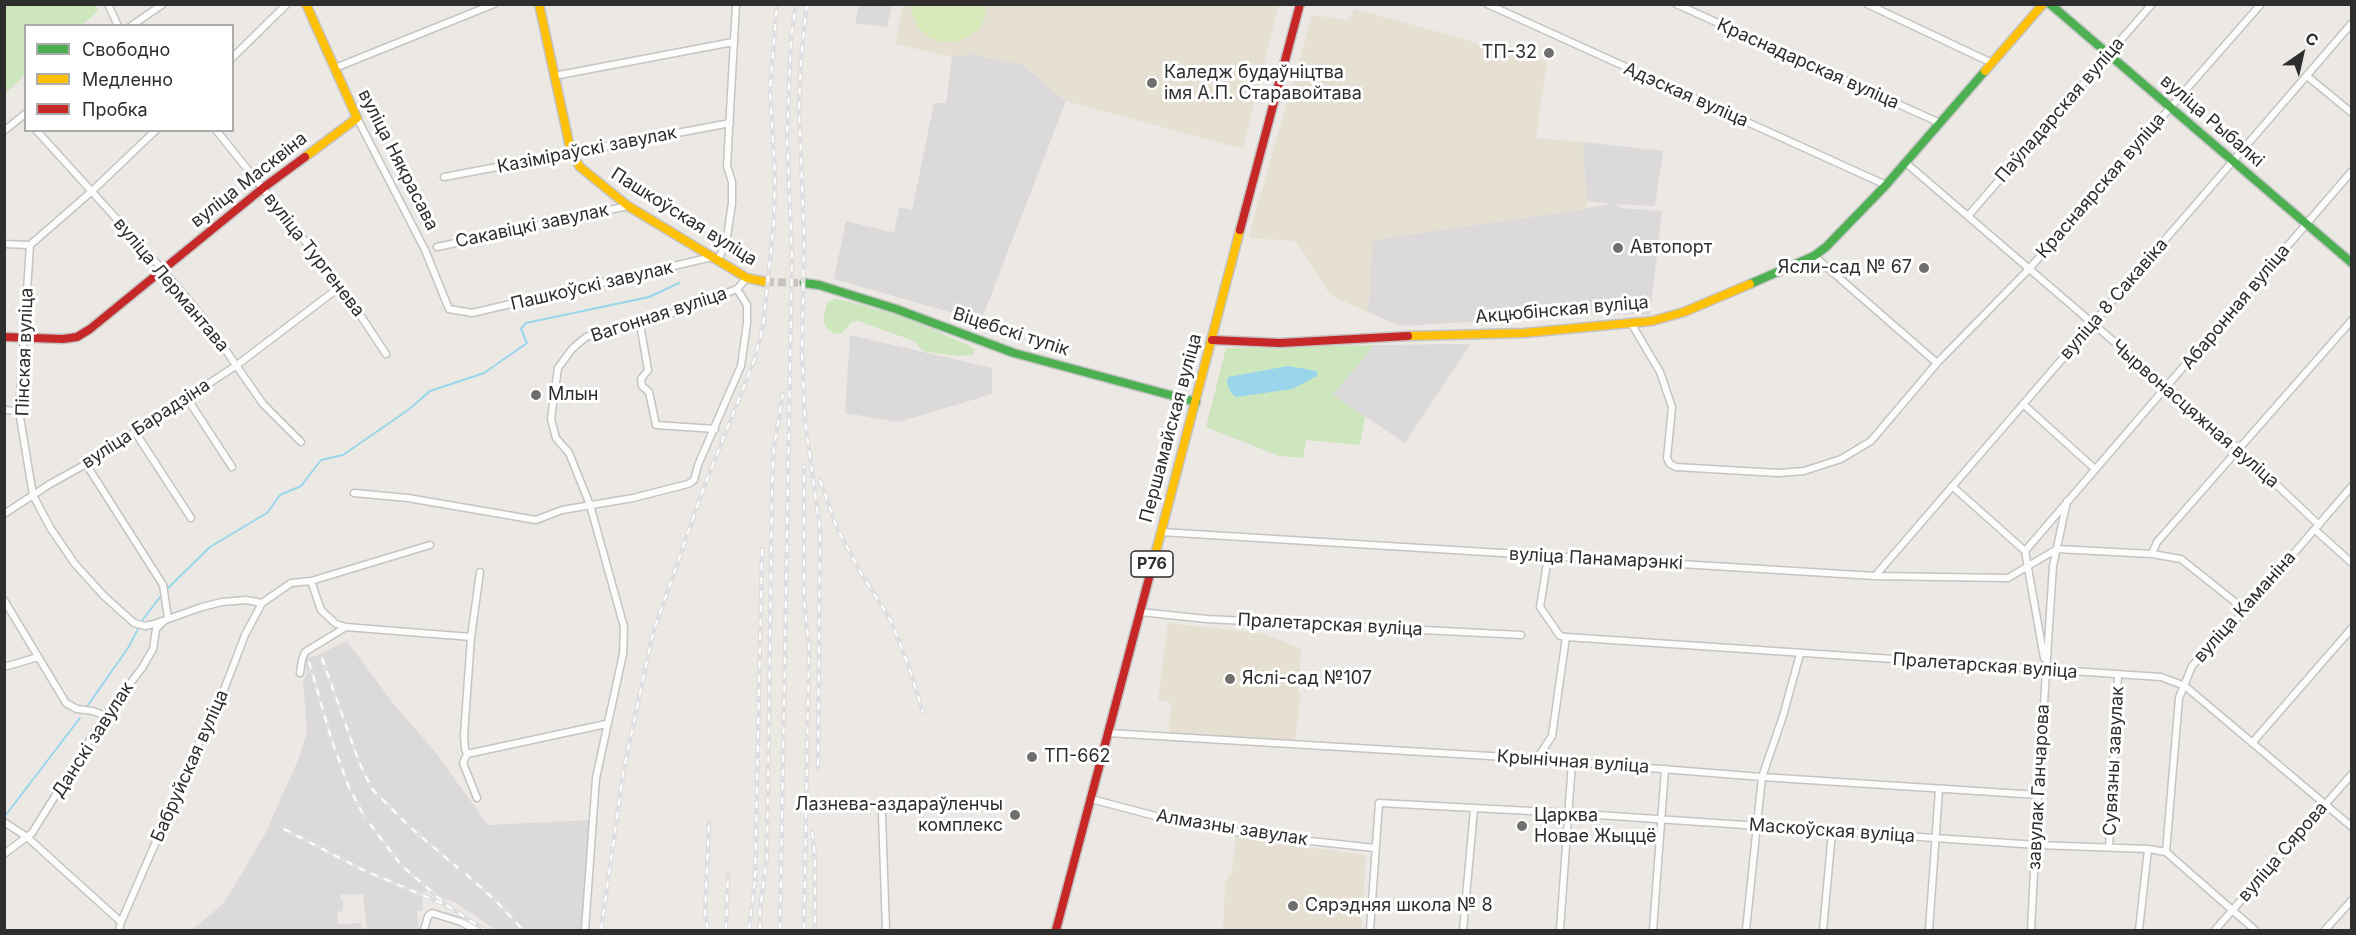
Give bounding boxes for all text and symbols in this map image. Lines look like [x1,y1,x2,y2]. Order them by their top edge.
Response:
street label: Краснадарская вуліца [1714,14,1902,114]
legend [24,24,234,132]
north arrow [2272,24,2332,84]
text: С [2302,27,2323,51]
street label: Паўладарская вуліца [1991,33,2129,187]
text: Свободно [82,39,170,60]
place label: ТП-32 [1482,42,1537,64]
marker: ТП-32 [1542,46,1556,60]
street label: Адэская вуліца [1620,58,1752,132]
place label: Каледж будаўніцтва імя А.П. Старавойтава [1164,62,1362,104]
text: Медленно [82,69,173,90]
street label: вуліца Рыбалкі [2156,70,2268,172]
marker: Каледж будаўніцтва імя А.П. Старавойтава [1145,76,1159,90]
street label: вуліца Някрасава [353,86,443,234]
text: Пробка [82,99,148,120]
street label: Краснаярская вуліца [2032,109,2170,263]
street label: Казіміраўскі завулак [495,122,679,178]
street label: вуліца Масквіна [186,128,312,232]
street label: Пашкоўская вуліца [607,163,761,271]
street label: вуліца Тургенева [259,189,369,321]
street label: Сакавіцкі завулак [453,199,611,253]
street label: вуліца Лермантава [109,214,233,356]
street label: вуліца 8 Сакавіка [2055,234,2173,364]
place label: Автопорт [1630,237,1712,259]
street label: Абаронная вуліца [2177,240,2295,374]
marker: Автопорт [1611,241,1625,255]
street label: Пашкоўскі завулак [509,257,675,315]
place label: Ясли-сад № 67 [1778,257,1912,279]
marker: Ясли-сад № 67 [1917,261,1931,275]
street label: Вагонная вуліца [588,283,730,347]
street label: Пінская вуліца [12,287,38,417]
street label: Акцюбінская вуліца [1474,292,1650,328]
street label: Віцебскі тупік [950,303,1072,361]
street label: Першамайская вуліца [1135,331,1207,525]
street label: Чырвонасцяжная вуліца [2107,335,2283,493]
street label: вуліца Барадзіна [78,375,214,473]
place label: Млын [548,384,599,406]
marker: Млын [529,388,543,402]
street label: вуліца Панамарэнкі [1508,544,1684,574]
street label: вуліца Каманіна [2189,547,2301,667]
road number: Р76 [1131,551,1173,577]
street label: Пралетарская вуліца [1237,609,1423,641]
street label: Пралетарская вуліца [1892,649,2078,683]
place label: Яслі-сад №107 [1242,668,1372,690]
marker: Яслі-сад №107 [1223,672,1237,686]
street label: Данскі завулак [48,678,138,802]
street label: Сувязны завулак [2099,686,2129,836]
street label: Бабруйская вуліца [147,687,233,845]
street label: завулак Ганчарова [2024,703,2054,871]
place label: ТП-662 [1044,746,1111,768]
street label: Крынічная вуліца [1496,746,1650,778]
marker: ТП-662 [1025,750,1039,764]
place label: Лазнева-аздараўленчы комплекс [795,794,1003,836]
street label: вуліца Сярова [2234,798,2332,906]
street label: Алмазны завулак [1155,805,1309,851]
place label: Царква Новае Жыццё [1534,805,1657,848]
marker: Лазнева-аздараўленчы комплекс [1008,808,1022,822]
street label: Маскоўская вуліца [1748,814,1916,848]
marker: Царква Новае Жыццё [1515,819,1529,833]
place label: Сярэдняя школа № 8 [1305,895,1493,917]
marker: Сярэдняя школа № 8 [1286,899,1300,913]

